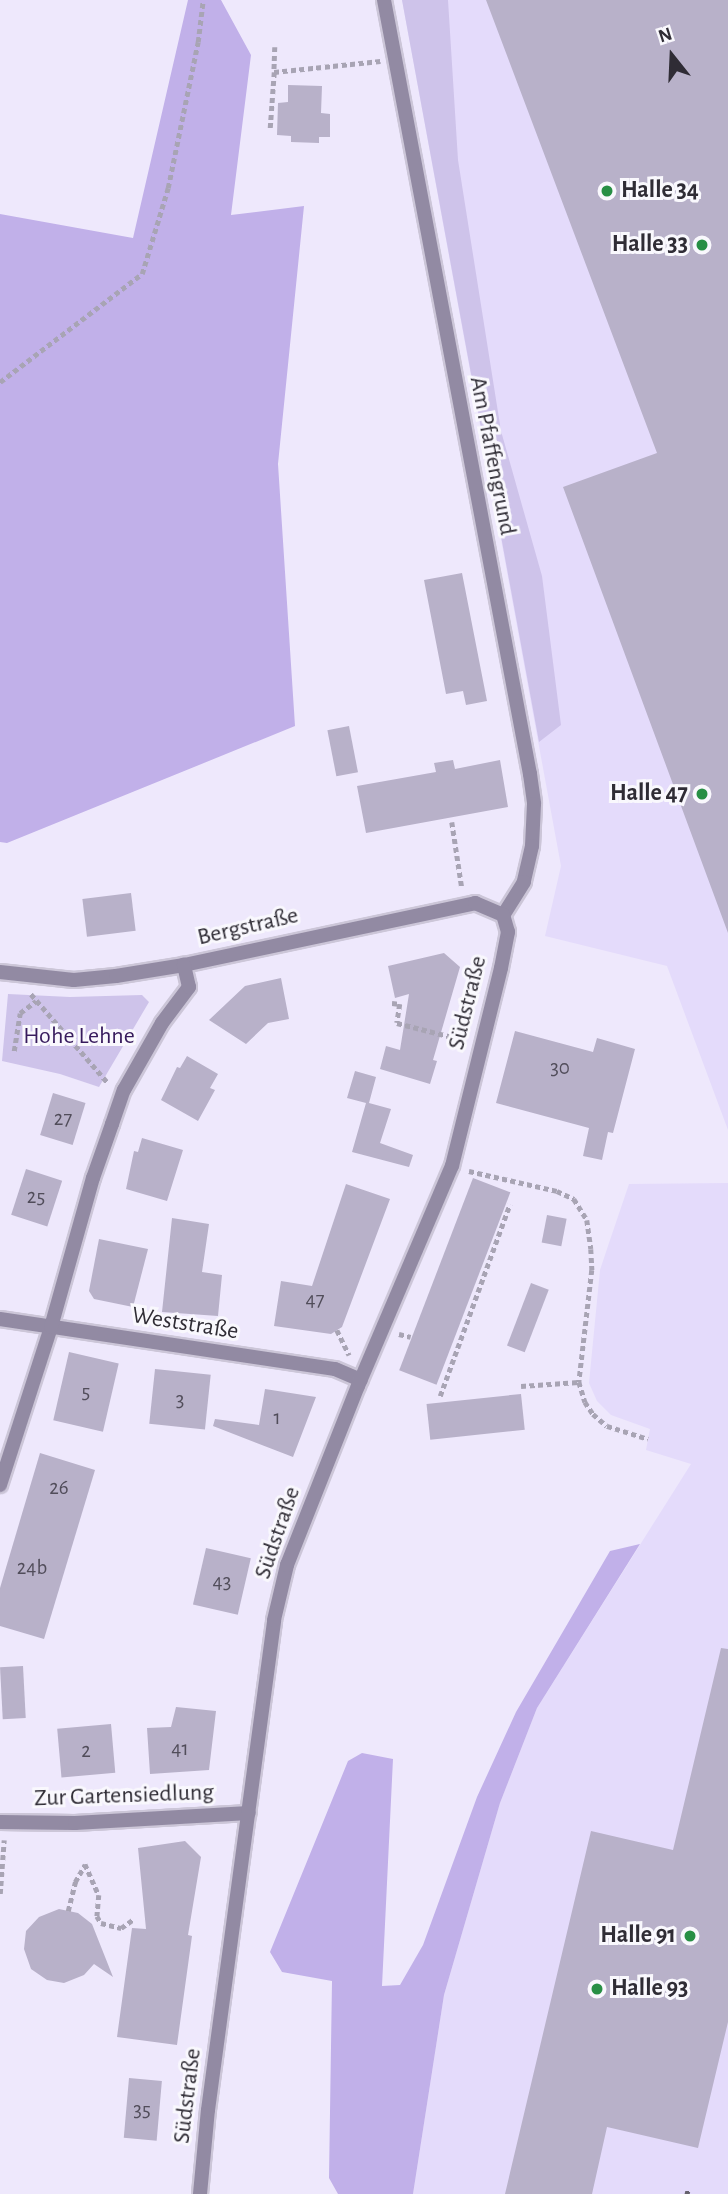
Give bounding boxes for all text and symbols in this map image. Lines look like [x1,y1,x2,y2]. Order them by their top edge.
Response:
north arrow [637,21,707,91]
text: N [656,24,675,47]
place label: Halle 34 [621,177,699,205]
marker: Halle 34 [599,183,615,199]
place label: Halle 33 [612,231,688,259]
marker: Halle 33 [694,237,710,253]
street label: Am Pfaffengrund [463,374,521,538]
place label: Halle 47 [610,780,688,808]
marker: Halle 47 [694,786,710,802]
street label: Bergstraße [195,901,301,953]
street label: Südstraße [442,953,494,1053]
park label: Hohe Lehne [23,1023,135,1051]
house number: 30 [550,1055,570,1081]
house number: 27 [54,1106,72,1132]
house number: 25 [27,1184,45,1210]
house number: 47 [306,1287,324,1313]
street label: Weststraße [130,1301,240,1347]
house number: 5 [82,1379,90,1405]
house number: 3 [176,1387,184,1413]
house number: 1 [273,1405,281,1431]
house number: 26 [49,1475,69,1501]
street label: Südstraße [249,1483,307,1583]
house number: 24b [17,1555,47,1581]
house number: 43 [213,1569,231,1595]
house number: 41 [171,1736,189,1762]
house number: 2 [81,1738,91,1764]
street label: Zur Gartensiedlung [34,1778,214,1814]
place label: Halle 91 [600,1922,676,1950]
marker: Halle 91 [682,1928,698,1944]
place label: Halle 93 [611,1975,688,2003]
marker: Halle 93 [589,1981,605,1997]
street label: Südstraße [168,2047,208,2145]
house number: 35 [133,2097,151,2123]

